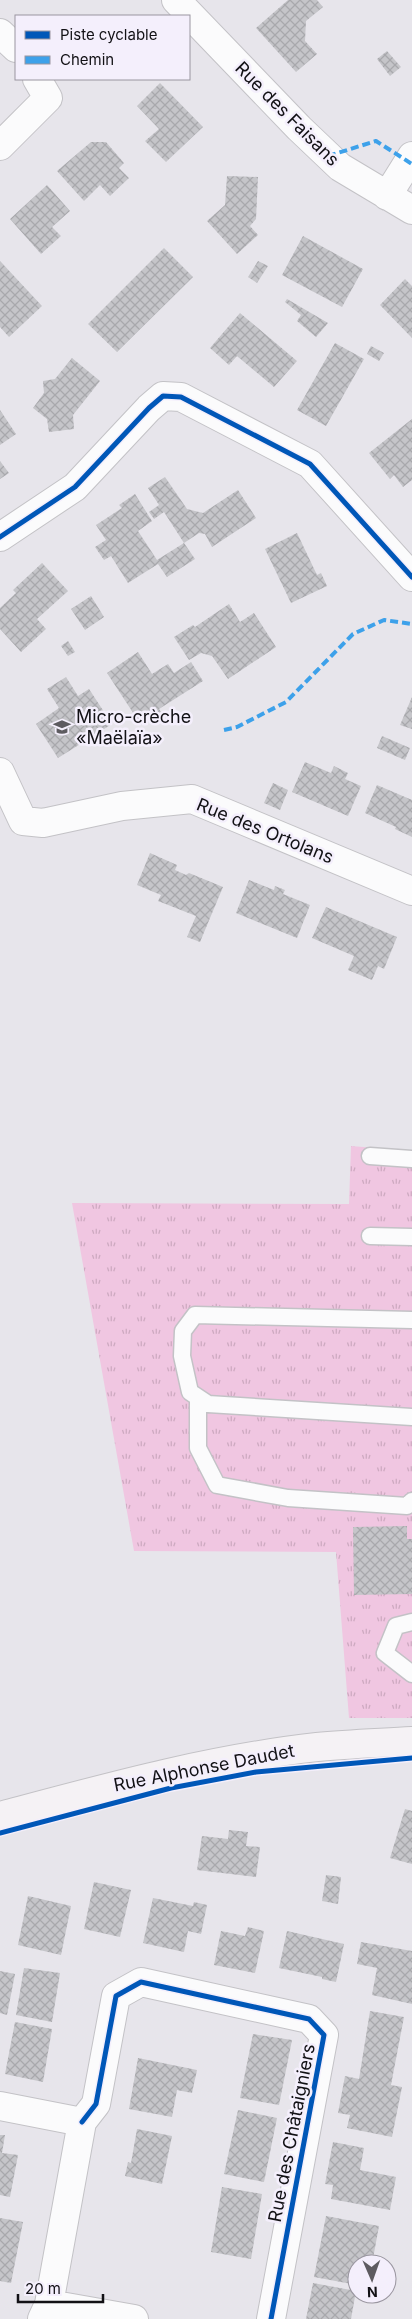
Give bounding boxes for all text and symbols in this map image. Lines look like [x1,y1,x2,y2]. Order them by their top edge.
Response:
legend [15,15,190,80]
text: Piste cyclable [60,25,157,44]
text: Chemin [60,50,114,69]
street label: Rue des Faisans [231,57,344,170]
place label: Micro-crèche «Maëlaïa» [76,706,191,748]
school or university icon: Micro-crèche «Maëlaïa» [52,717,72,737]
street label: Rue des Ortolans [194,793,337,868]
street label: Rue Alphonse Daudet [112,1740,296,1795]
street label: Rue des Châtaigniers [264,2042,319,2224]
north arrow [347,2254,397,2304]
scale bar [18,2272,102,2304]
text: 20 m [25,2279,61,2298]
text: N [367,2284,378,2301]

